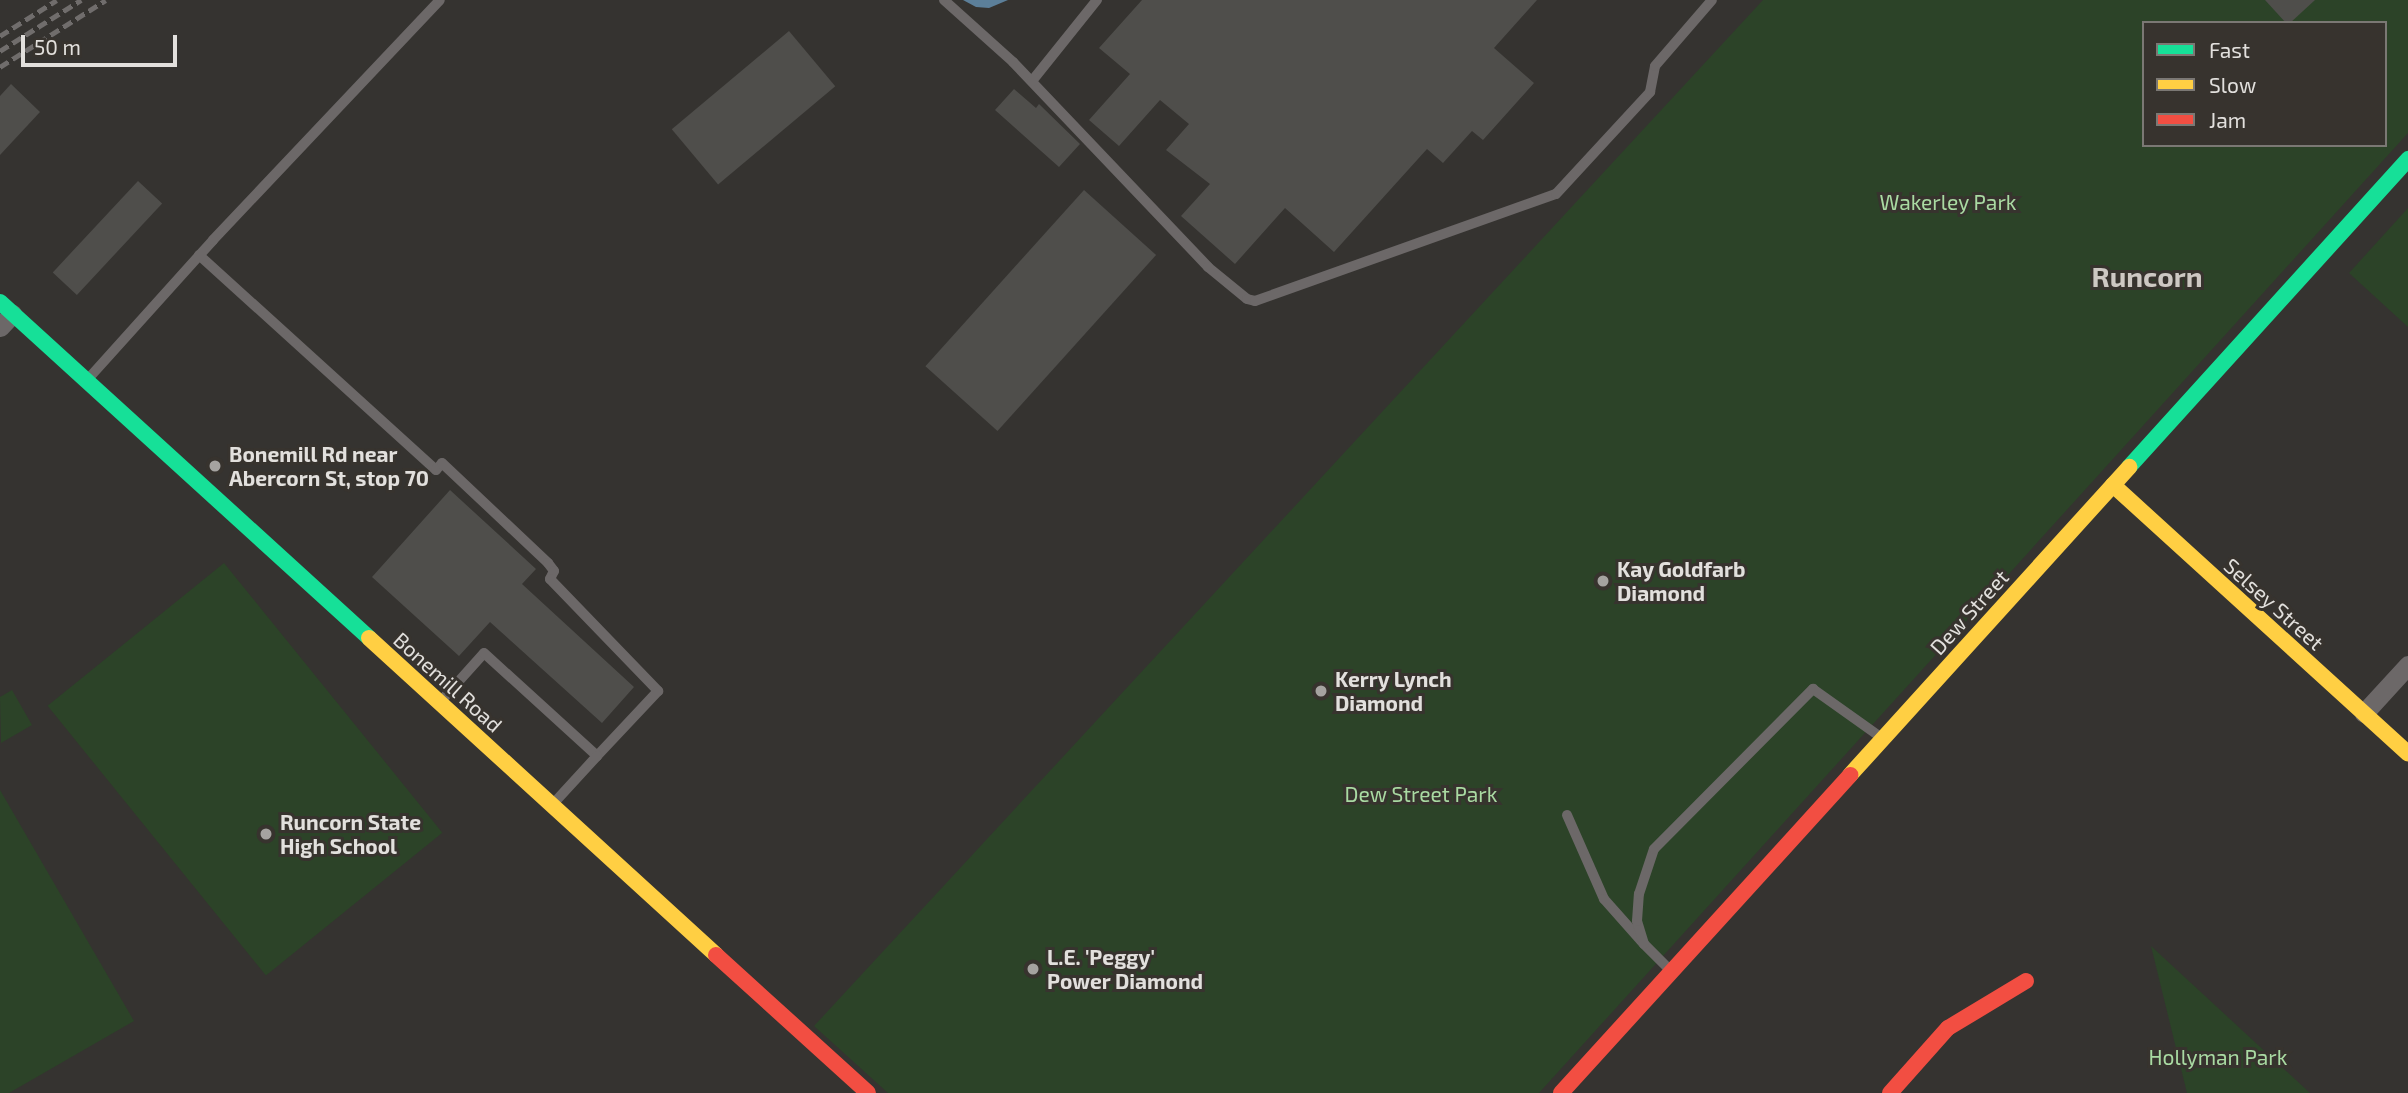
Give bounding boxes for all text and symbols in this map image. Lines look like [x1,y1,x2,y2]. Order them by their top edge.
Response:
scale bar [24,21,180,65]
legend [2142,21,2387,147]
text: 50 m [34,34,81,59]
text: Fast [2209,37,2250,62]
text: Slow [2209,72,2256,97]
text: Jam [2209,107,2246,132]
park label: Wakerley Park [1879,189,2017,215]
district label: Runcorn [2092,259,2202,293]
place label: Bonemill Rd near Abercorn St, stop 70 [229,441,429,491]
marker: Bonemill Rd near Abercorn St, stop 70 [207,458,223,474]
street label: Selsey Street [2219,553,2329,655]
place label: Kay Goldfarb Diamond [1617,556,1746,606]
street label: Dew Street [1924,564,2014,660]
marker: Kay Goldfarb Diamond [1595,573,1611,589]
street label: Bonemill Road [388,627,508,737]
place label: Kerry Lynch Diamond [1335,666,1452,716]
marker: Kerry Lynch Diamond [1313,683,1329,699]
park label: Dew Street Park [1344,781,1498,807]
place label: Runcorn State High School [280,809,421,859]
marker: Runcorn State High School [258,826,274,842]
place label: L.E. 'Peggy' Power Diamond [1047,944,1203,994]
marker: L.E. 'Peggy' Power Diamond [1025,961,1041,977]
park label: Hollyman Park [2149,1044,2287,1070]

